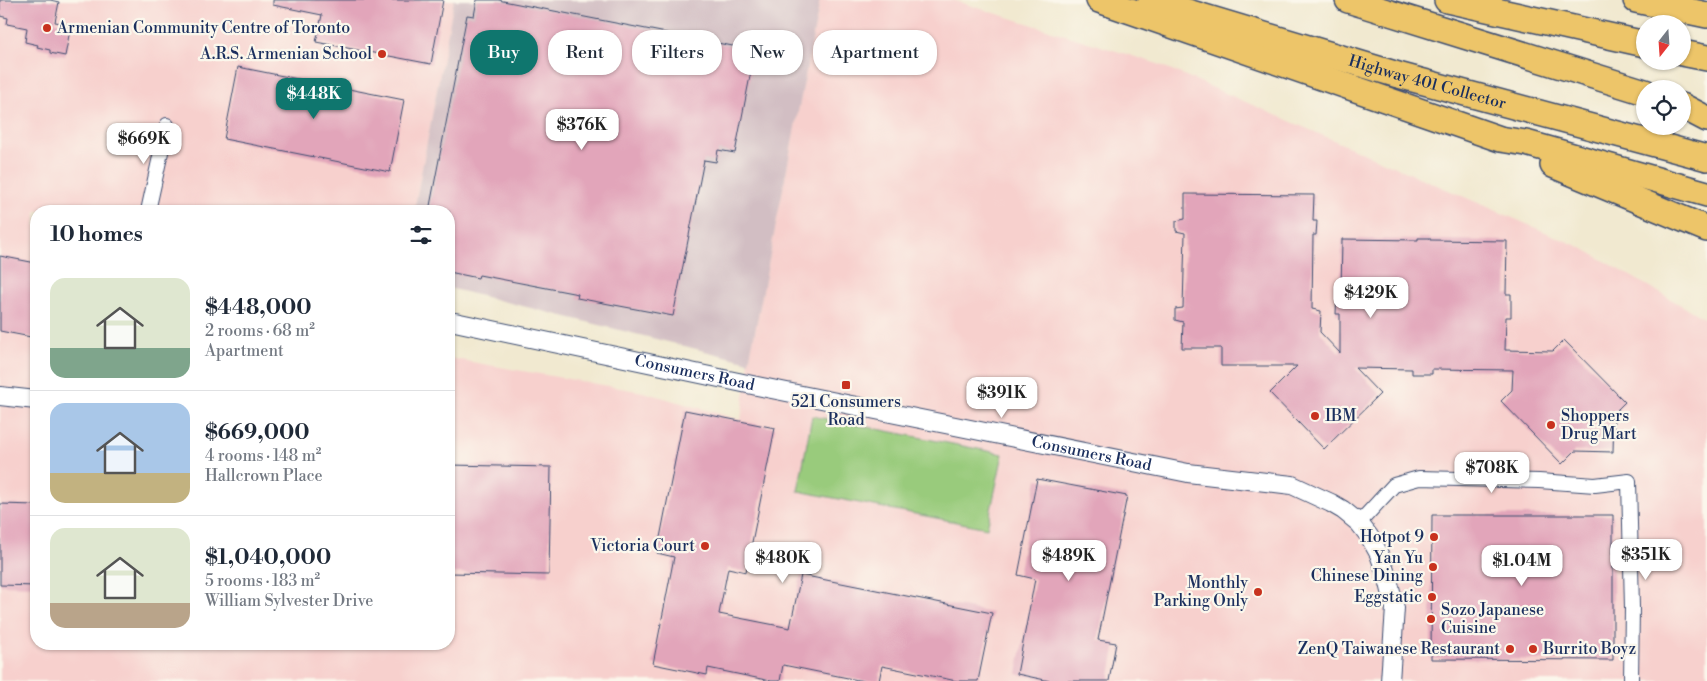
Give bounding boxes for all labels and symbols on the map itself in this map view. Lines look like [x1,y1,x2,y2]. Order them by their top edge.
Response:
north arrow [1636,15,1691,70]
place label: Armenian Community Centre of Toronto [56,18,350,38]
marker: Armenian Community Centre of Toronto [41,22,53,34]
place label: A.R.S. Armenian School [199,44,372,64]
marker: A.R.S. Armenian School [376,48,388,60]
street label: Highway 401 Collector [1346,51,1508,114]
pin: $448K [279,78,349,120]
pin: $376K [547,108,617,151]
pin: $669K [109,122,179,165]
pin: $429K [1336,276,1406,319]
street label: Consumers Road [633,350,757,395]
pin: $391K [967,376,1037,419]
marker: 521 Consumers Road [840,379,852,391]
place label: 521 Consumers Road [791,392,901,430]
place label: IBM [1325,406,1356,426]
place label: Shoppers Drug Mart [1561,406,1637,444]
marker: IBM [1309,410,1321,422]
marker: Shoppers Drug Mart [1545,419,1557,431]
street label: Consumers Road [1030,432,1153,475]
pin: $708K [1457,452,1527,494]
place label: Hotpot 9 [1360,527,1424,547]
marker: Hotpot 9 [1428,531,1440,543]
place label: Victoria Court [590,536,695,556]
pin: $351K [1611,538,1681,581]
marker: Victoria Court [699,540,711,552]
pin: $489K [1034,540,1104,582]
pin: $480K [748,542,818,584]
pin: $1.04M [1481,544,1563,587]
place label: Yan Yu Chinese Dining [1311,548,1424,586]
marker: Yan Yu Chinese Dining [1427,561,1439,573]
place label: Monthly Parking Only [1154,573,1248,611]
marker: Monthly Parking Only [1252,586,1264,598]
place label: Eggstatic [1354,587,1422,607]
marker: Eggstatic [1426,591,1438,603]
place label: Sozo Japanese Cuisine [1441,600,1544,638]
marker: Sozo Japanese Cuisine [1425,613,1437,625]
place label: ZenQ Taiwanese Restaurant [1298,639,1500,659]
place label: Burrito Boyz [1542,639,1636,659]
marker: ZenQ Taiwanese Restaurant [1504,643,1516,655]
marker: Burrito Boyz [1527,643,1539,655]

